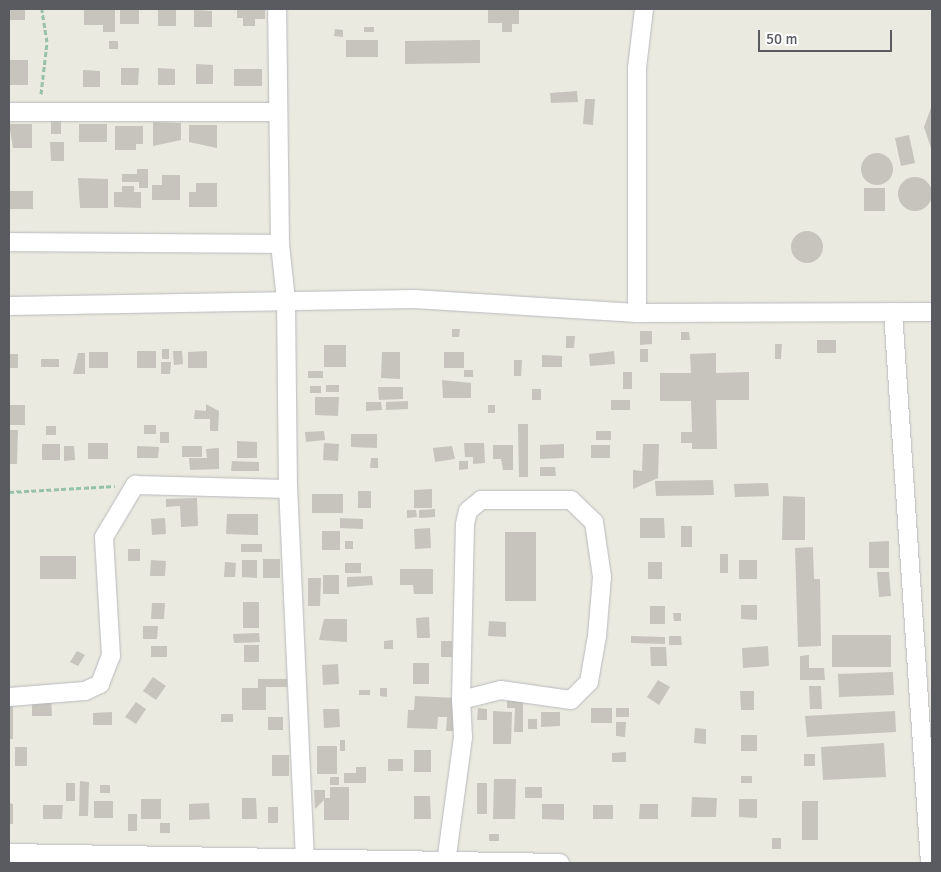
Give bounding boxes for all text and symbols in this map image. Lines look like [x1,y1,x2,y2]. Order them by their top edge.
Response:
scale bar [761,20,895,52]
text: 50 m [766,30,797,48]

